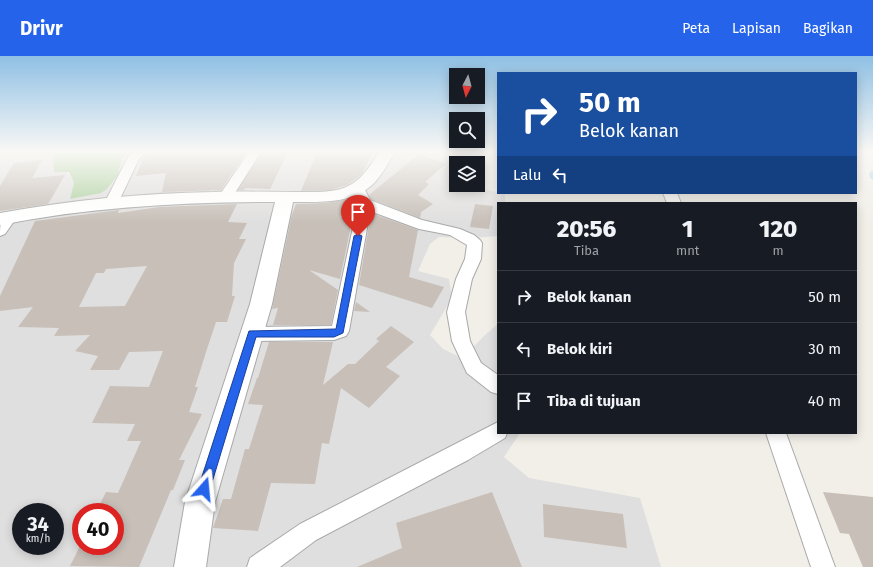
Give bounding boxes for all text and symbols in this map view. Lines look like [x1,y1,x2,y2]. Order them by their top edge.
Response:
text: Drivr [20,17,63,40]
text: Peta [682,20,710,37]
text: Lapisan [732,20,781,37]
text: Bagikan [803,20,853,37]
north arrow [449,68,485,104]
map controls [449,68,485,192]
text: 50 m [579,86,641,119]
icon: right [513,88,565,140]
button: search [449,112,485,148]
text: Belok kanan [579,120,679,142]
button: layers [449,156,485,192]
icon: left [549,164,571,186]
text: Lalu [513,166,541,184]
pin [341,195,375,236]
icon: arrive [347,201,369,223]
text: 20:56 [557,215,616,243]
text: 1 [682,215,693,243]
text: 120 [759,215,797,243]
text: Tiba [574,243,599,258]
text: mnt [676,243,699,258]
text: m [773,243,784,258]
icon: right [513,286,535,308]
text: Belok kanan [547,288,631,306]
text: 50 m [808,288,841,306]
icon: left [513,338,535,360]
text: Belok kiri [547,340,612,358]
text: 30 m [808,340,841,358]
icon: arrive [513,390,535,412]
text: Tiba di tujuan [547,392,641,410]
text: 40 m [808,392,841,410]
position arrow [183,468,225,510]
speed limit sign: 40 [72,503,124,555]
text: 34 [27,512,49,536]
text: km/h [26,533,50,545]

